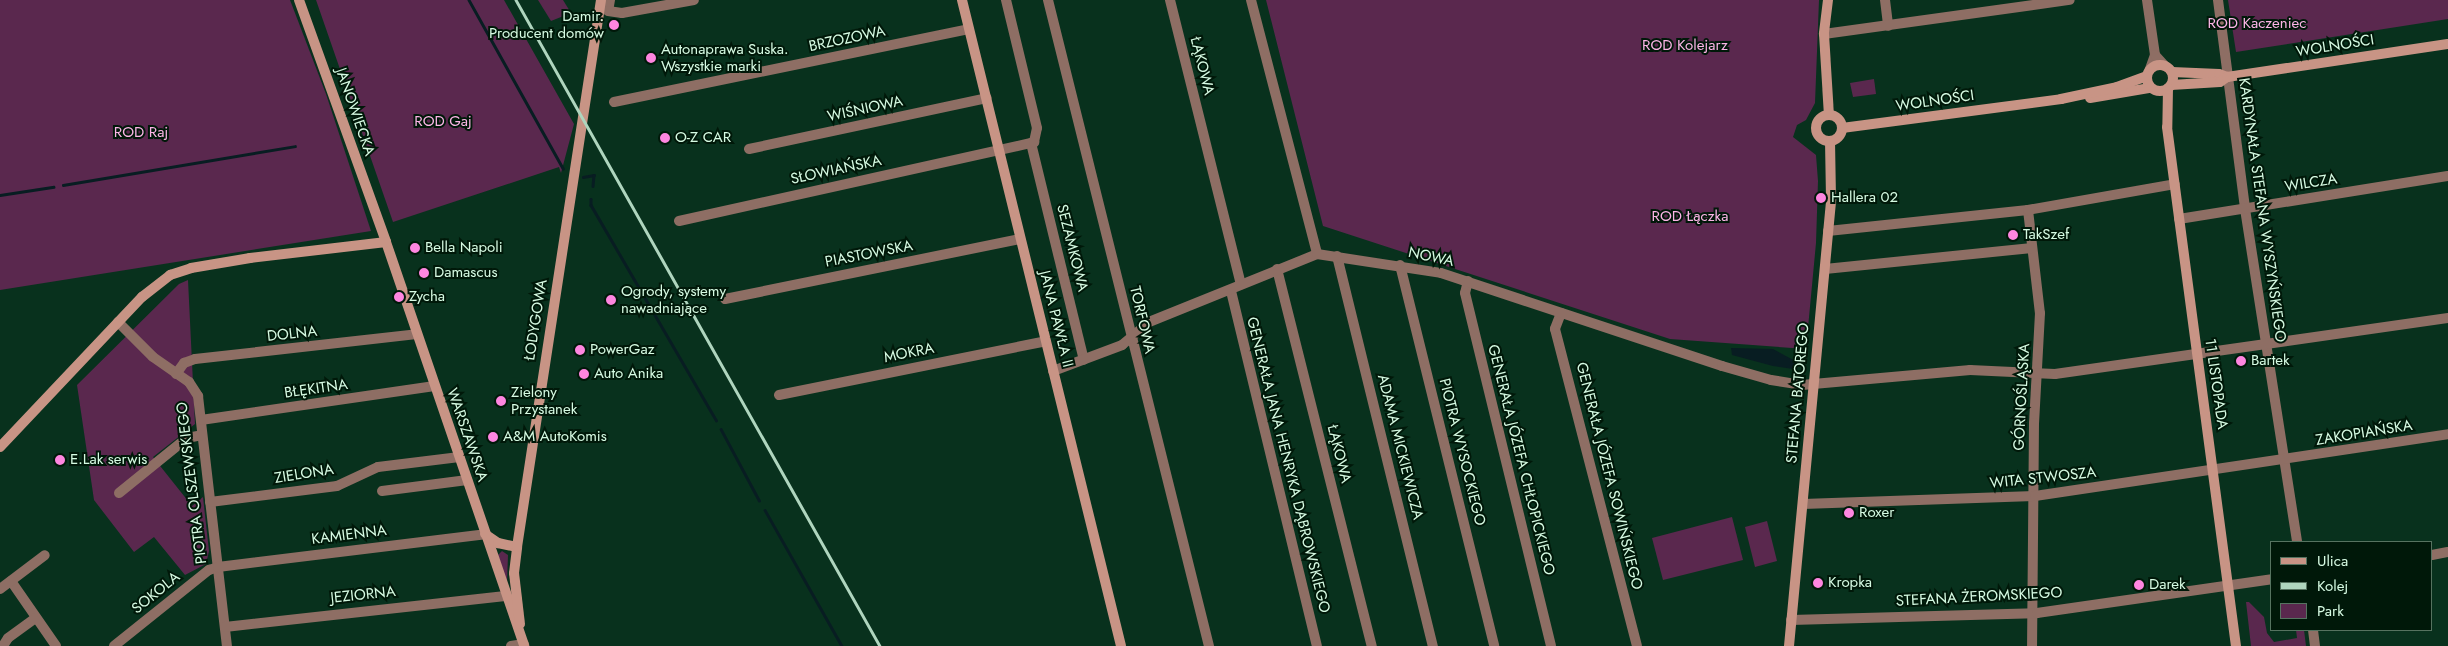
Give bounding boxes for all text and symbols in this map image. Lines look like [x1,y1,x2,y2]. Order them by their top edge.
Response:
place label: Damir. Producent domów [489,7,604,42]
park label: ROD Kaczeniec [2208,15,2306,33]
marker: Damir. Producent domów [608,19,620,31]
street label: BRZOZOWA [807,22,887,56]
street label: WOLNOŚCI [2295,31,2375,61]
street label: ŁĄKOWA [1186,35,1218,97]
park label: ROD Kolejarz [1642,37,1728,55]
place label: Autonaprawa Suska. Wszystkie marki [661,40,789,75]
marker: Autonaprawa Suska. Wszystkie marki [645,52,657,64]
street label: JANOWIECKA [332,66,378,158]
street label: KARDYNAŁA STEFANA WYSZYŃSKIEGO [2235,77,2289,343]
street label: WOLNOŚCI [1895,87,1975,115]
street label: WIŚNIOWA [826,92,904,126]
park label: ROD Gaj [414,113,472,131]
park label: ROD Raj [114,124,168,142]
place label: O-Z CAR [675,129,731,147]
marker: O-Z CAR [659,132,671,144]
street label: SŁOWIAŃSKA [789,152,883,188]
street label: WILCZA [2283,170,2339,196]
place label: Hallera 02 [1831,189,1898,207]
marker: Hallera 02 [1815,192,1827,204]
street label: SEZAMKOWA [1052,203,1092,293]
park label: ROD Łączka [1652,208,1728,226]
place label: TakSzef [2023,226,2069,244]
marker: TakSzef [2007,229,2019,241]
street label: PIASTOWSKA [824,237,914,271]
place label: Bella Napoli [425,239,503,257]
marker: Bella Napoli [409,242,421,254]
street label: NOWA [1406,243,1456,271]
place label: Damascus [434,264,497,282]
marker: Damascus [418,267,430,279]
street label: JANA PAWŁA II [1035,269,1077,369]
street label: ŁODYGOWA [521,278,551,362]
place label: Ogrody, systemy nawadniające [621,282,726,317]
street label: TORFOWA [1126,285,1158,355]
place label: Zycha [409,288,445,306]
marker: Zycha [393,291,405,303]
marker: Ogrody, systemy nawadniające [605,294,617,306]
street label: GENERAŁA JANA HENRYKA DĄBROWSKIEGO [1242,315,1334,615]
street label: DOLNA [266,322,318,346]
street label: STEFANA BATOREGO [1783,322,1813,464]
street label: 11 LISTOPADA [2201,337,2231,431]
street label: MOKRA [882,339,936,367]
place label: PowerGaz [590,341,655,359]
street label: GENERAŁA JÓZEFA CHŁOPICKIEGO [1484,343,1558,577]
street label: GÓRNOŚLĄSKA [2010,343,2034,451]
marker: PowerGaz [574,344,586,356]
place label: Bartek [2251,352,2290,370]
marker: Bartek [2235,355,2247,367]
street label: GENERAŁA JÓZEFA SOWIŃSKIEGO [1572,360,1646,592]
place label: Auto Anika [594,365,663,383]
marker: Auto Anika [578,368,590,380]
street label: ADAMA MICKIEWICZA [1373,372,1427,522]
street label: BŁĘKITNA [283,376,349,402]
street label: PIOTRA WYSOCKIEGO [1435,376,1489,528]
place label: Zielony Przystanek [511,383,577,418]
street label: WARSZAWSKA [443,386,491,484]
marker: Zielony Przystanek [495,395,507,407]
street label: PIOTRA OLSZEWSKIEGO [173,401,211,565]
street label: ZAKOPIAŃSKA [2314,416,2414,450]
street label: ŁĄKOWA [1323,423,1355,485]
place label: A&M AutoKomis [503,428,607,446]
marker: A&M AutoKomis [487,431,499,443]
place label: E.Lak serwis [70,451,147,469]
marker: E.Lak serwis [54,454,66,466]
street label: ZIELONA [273,460,335,488]
street label: WITA STWOSZA [1989,463,2097,493]
place label: Roxer [1859,504,1894,522]
marker: Roxer [1843,507,1855,519]
street label: KAMIENNA [310,521,388,549]
legend [2270,541,2433,631]
text: Ulica [2317,550,2348,572]
street label: SOKOLA [128,568,184,618]
place label: Kropka [1828,574,1872,592]
text: Kolej [2317,575,2348,597]
place label: Darek [2149,576,2186,594]
marker: Kropka [1812,577,1824,589]
marker: Darek [2133,579,2145,591]
street label: JEZIORNA [330,583,396,607]
street label: STEFANA ŻEROMSKIEGO [1895,584,2063,610]
text: Park [2317,600,2344,622]

